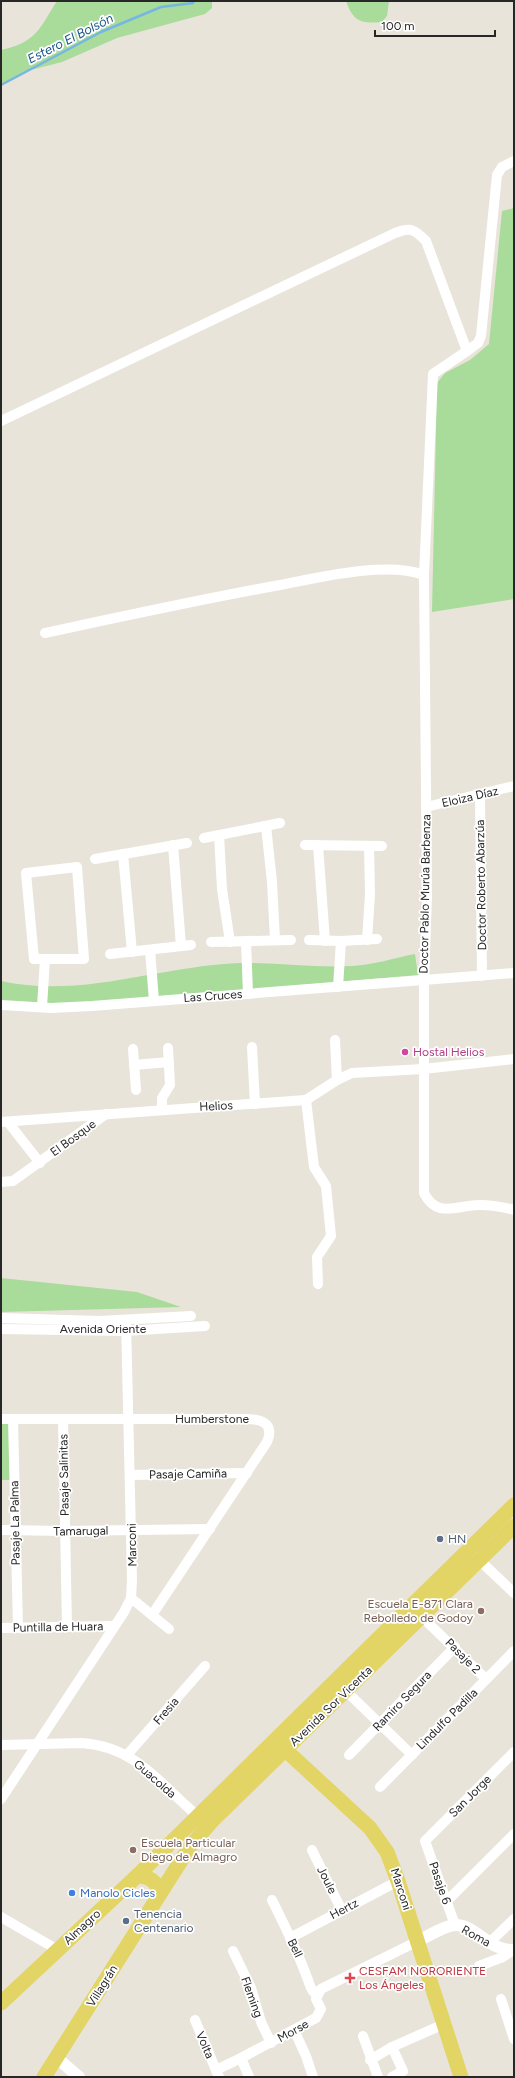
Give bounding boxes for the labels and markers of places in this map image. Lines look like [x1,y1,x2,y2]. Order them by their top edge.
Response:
place label: Hostal Helios [413,1045,485,1059]
marker: Hostal Helios [400,1047,410,1057]
place label: HN [448,1532,466,1546]
marker: HN [435,1534,445,1544]
place label: Escuela E-871 Clara Rebolledo de Godoy [363,1597,474,1625]
marker: Escuela E-871 Clara Rebolledo de Godoy [476,1606,486,1616]
place label: Escuela Particular Diego de Almagro [141,1836,237,1864]
marker: Escuela Particular Diego de Almagro [128,1845,138,1855]
place label: Manolo Cicles [80,1886,156,1900]
marker: Manolo Cicles [67,1888,77,1898]
place label: Tenencia Centenario [134,1907,194,1935]
marker: Tenencia Centenario [121,1916,131,1926]
place label: CESFAM NORORIENTE Los Ángeles [359,1964,486,1992]
marker: CESFAM NORORIENTE Los Ángeles [344,1972,356,1984]

